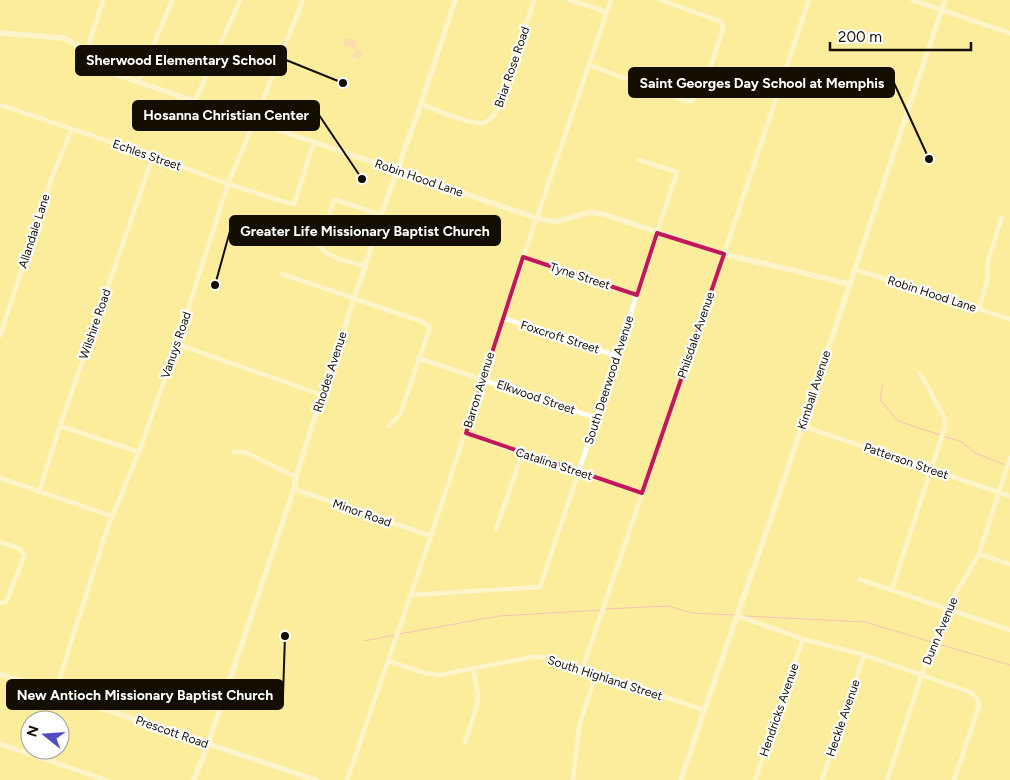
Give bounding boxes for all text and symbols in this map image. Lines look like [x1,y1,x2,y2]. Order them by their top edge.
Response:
scale bar [830,20,971,52]
street label: Briar Rose Road [492,25,532,109]
text: 200 m [838,28,882,46]
callout: Sherwood Elementary School [76,46,286,75]
text: Sherwood Elementary School [86,52,276,69]
callout: Saint Georges Day School at Memphis [629,68,894,97]
text: Saint Georges Day School at Memphis [640,75,885,92]
callout: Hosanna Christian Center [133,101,319,130]
text: Hosanna Christian Center [143,107,309,124]
street label: Echles Street [111,137,184,173]
street label: Robin Hood Lane [373,156,465,200]
street label: Allandale Lane [15,192,53,270]
callout: Greater Life Missionary Baptist Church [230,216,500,245]
text: Greater Life Missionary Baptist Church [240,223,490,240]
street label: Tyne Street [548,260,612,292]
street label: Robin Hood Lane [886,273,979,315]
street label: Wilshire Road [76,287,114,361]
street label: Philsdale Avenue [675,289,718,380]
street label: Vanuys Road [158,310,194,380]
street label: South Deerwood Avenue [582,314,637,446]
street label: Foxcroft Street [519,318,602,356]
street label: Rhodes Avenue [310,330,350,414]
street label: Kimball Avenue [795,348,834,431]
street label: Barron Avenue [461,350,497,430]
street label: Elkwood Street [495,377,578,417]
street label: Patterson Street [862,440,951,482]
street label: Catalina Street [514,445,595,483]
street label: Minor Road [331,496,393,530]
street label: Dunn Avenue [920,595,961,667]
street label: South Highland Street [546,653,665,703]
street label: Hendricks Avenue [756,661,802,758]
street label: Heckle Avenue [823,677,863,758]
callout: New Antioch Missionary Baptist Church [7,680,283,709]
text: New Antioch Missionary Baptist Church [17,687,273,704]
north arrow [20,710,70,760]
street label: Prescott Road [134,713,210,751]
text: N [23,724,43,739]

